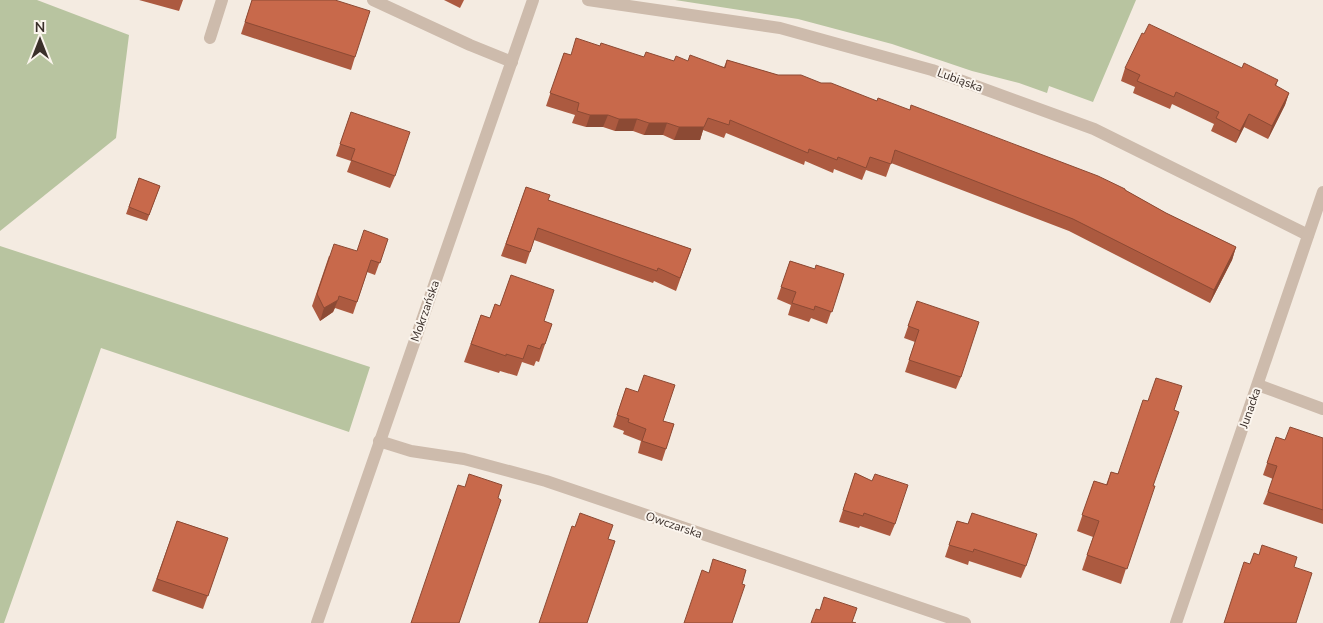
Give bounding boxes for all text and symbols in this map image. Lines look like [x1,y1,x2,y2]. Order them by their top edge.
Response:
north arrow [15,15,65,65]
text: N [35,18,45,37]
street label: Lubiąska [935,64,985,96]
street label: Mokrzańska [407,278,443,344]
street label: Junacka [1235,386,1264,431]
street label: Owczarska [644,508,704,542]

